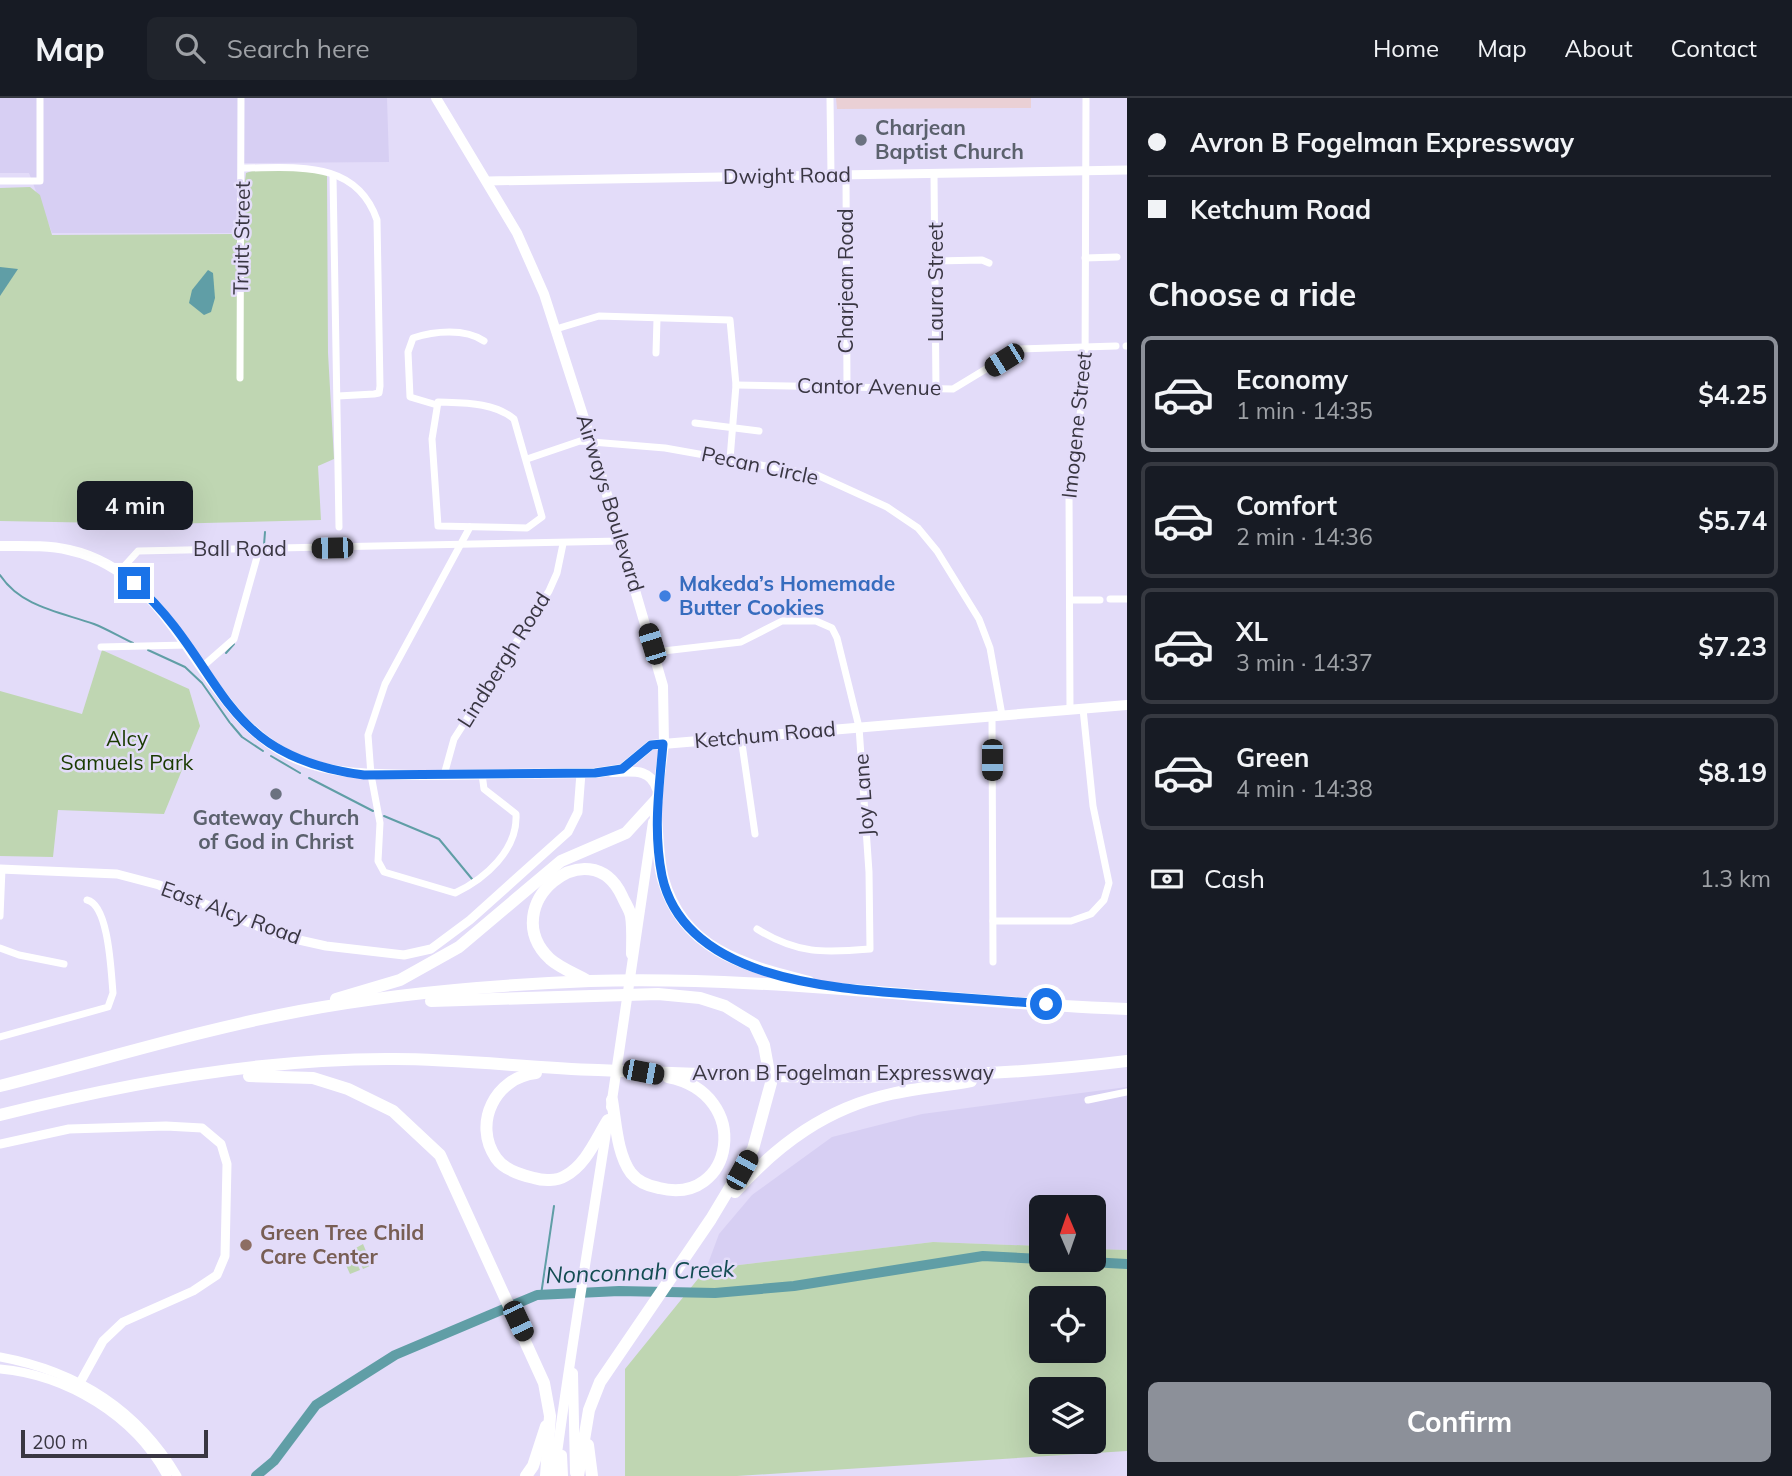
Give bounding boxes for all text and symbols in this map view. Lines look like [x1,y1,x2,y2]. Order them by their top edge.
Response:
search box [147,17,637,80]
text: Map [35,28,105,69]
icon: search [171,29,209,67]
text: Search here [227,32,370,65]
text: Home [1373,33,1439,63]
text: Map [1477,33,1527,63]
text: About [1565,33,1633,63]
text: Contact [1671,33,1757,63]
place label: Charjean Baptist Church [875,114,1024,164]
text: Avron B Fogelman Expressway [1190,126,1574,159]
marker: Charjean Baptist Church [853,132,869,148]
street label: Dwight Road [723,161,851,189]
street label: Truitt Street [227,181,255,295]
text: Ketchum Road [1190,193,1371,226]
street label: Charjean Road [832,208,858,354]
street label: Laura Street [922,222,948,342]
text: Choose a ride [1148,274,1356,314]
car [981,340,1028,380]
street label: Imogene Street [1055,350,1097,499]
icon: car [1152,363,1215,426]
text: Economy [1236,363,1348,396]
street label: Cantor Avenue [797,372,941,400]
text: $4.25 [1698,378,1767,411]
text: 1 min · 14:35 [1236,396,1373,425]
street label: Airways Boulevard [572,411,650,595]
street label: Pecan Circle [699,440,821,490]
callout: 4 min [76,482,192,531]
icon: car [1152,489,1215,552]
text: Comfort [1236,489,1337,522]
text: 4 min [105,491,165,520]
text: $5.74 [1698,504,1767,537]
text: 2 min · 14:36 [1236,522,1373,551]
street label: Ball Road [193,535,287,561]
car [311,537,354,559]
route end [118,567,150,599]
place label: Makeda’s Homemade Butter Cookies [679,570,895,620]
street label: Lindbergh Road [451,587,555,732]
marker: Makeda’s Homemade Butter Cookies [657,588,673,604]
icon: car [1152,615,1215,678]
text: XL [1236,615,1268,648]
car [636,621,669,667]
text: $7.23 [1698,630,1767,663]
text: 3 min · 14:37 [1236,648,1373,677]
street label: Ketchum Road [693,715,837,753]
park label: Alcy Samuels Park [61,725,194,775]
car [982,739,1003,781]
icon: car [1152,741,1215,804]
text: Green [1236,741,1309,774]
street label: Joy Lane [847,753,879,837]
text: $8.19 [1698,756,1767,789]
text: 4 min · 14:38 [1236,774,1373,803]
marker: Gateway Church of God in Christ [268,786,284,802]
place label: Gateway Church of God in Christ [192,804,360,854]
icon: cash [1148,860,1186,898]
text: Cash [1204,862,1265,895]
text: 1.3 km [1700,864,1771,893]
street label: East Alcy Road [158,875,305,949]
route start [1030,988,1062,1020]
car [621,1058,666,1086]
street label: Avron B Fogelman Expressway [692,1059,994,1085]
car [723,1147,762,1193]
north arrow [1029,1195,1106,1272]
map controls [1029,1195,1106,1454]
place label: Green Tree Child Care Center [260,1219,424,1269]
marker: Green Tree Child Care Center [238,1237,254,1253]
water label: Nonconnah Creek [545,1254,736,1289]
button: locate [1029,1286,1106,1363]
car [500,1298,537,1344]
button: layers [1029,1377,1106,1454]
button: Confirm [1148,1382,1771,1462]
scale bar [21,1427,208,1459]
text: 200 m [32,1430,88,1454]

